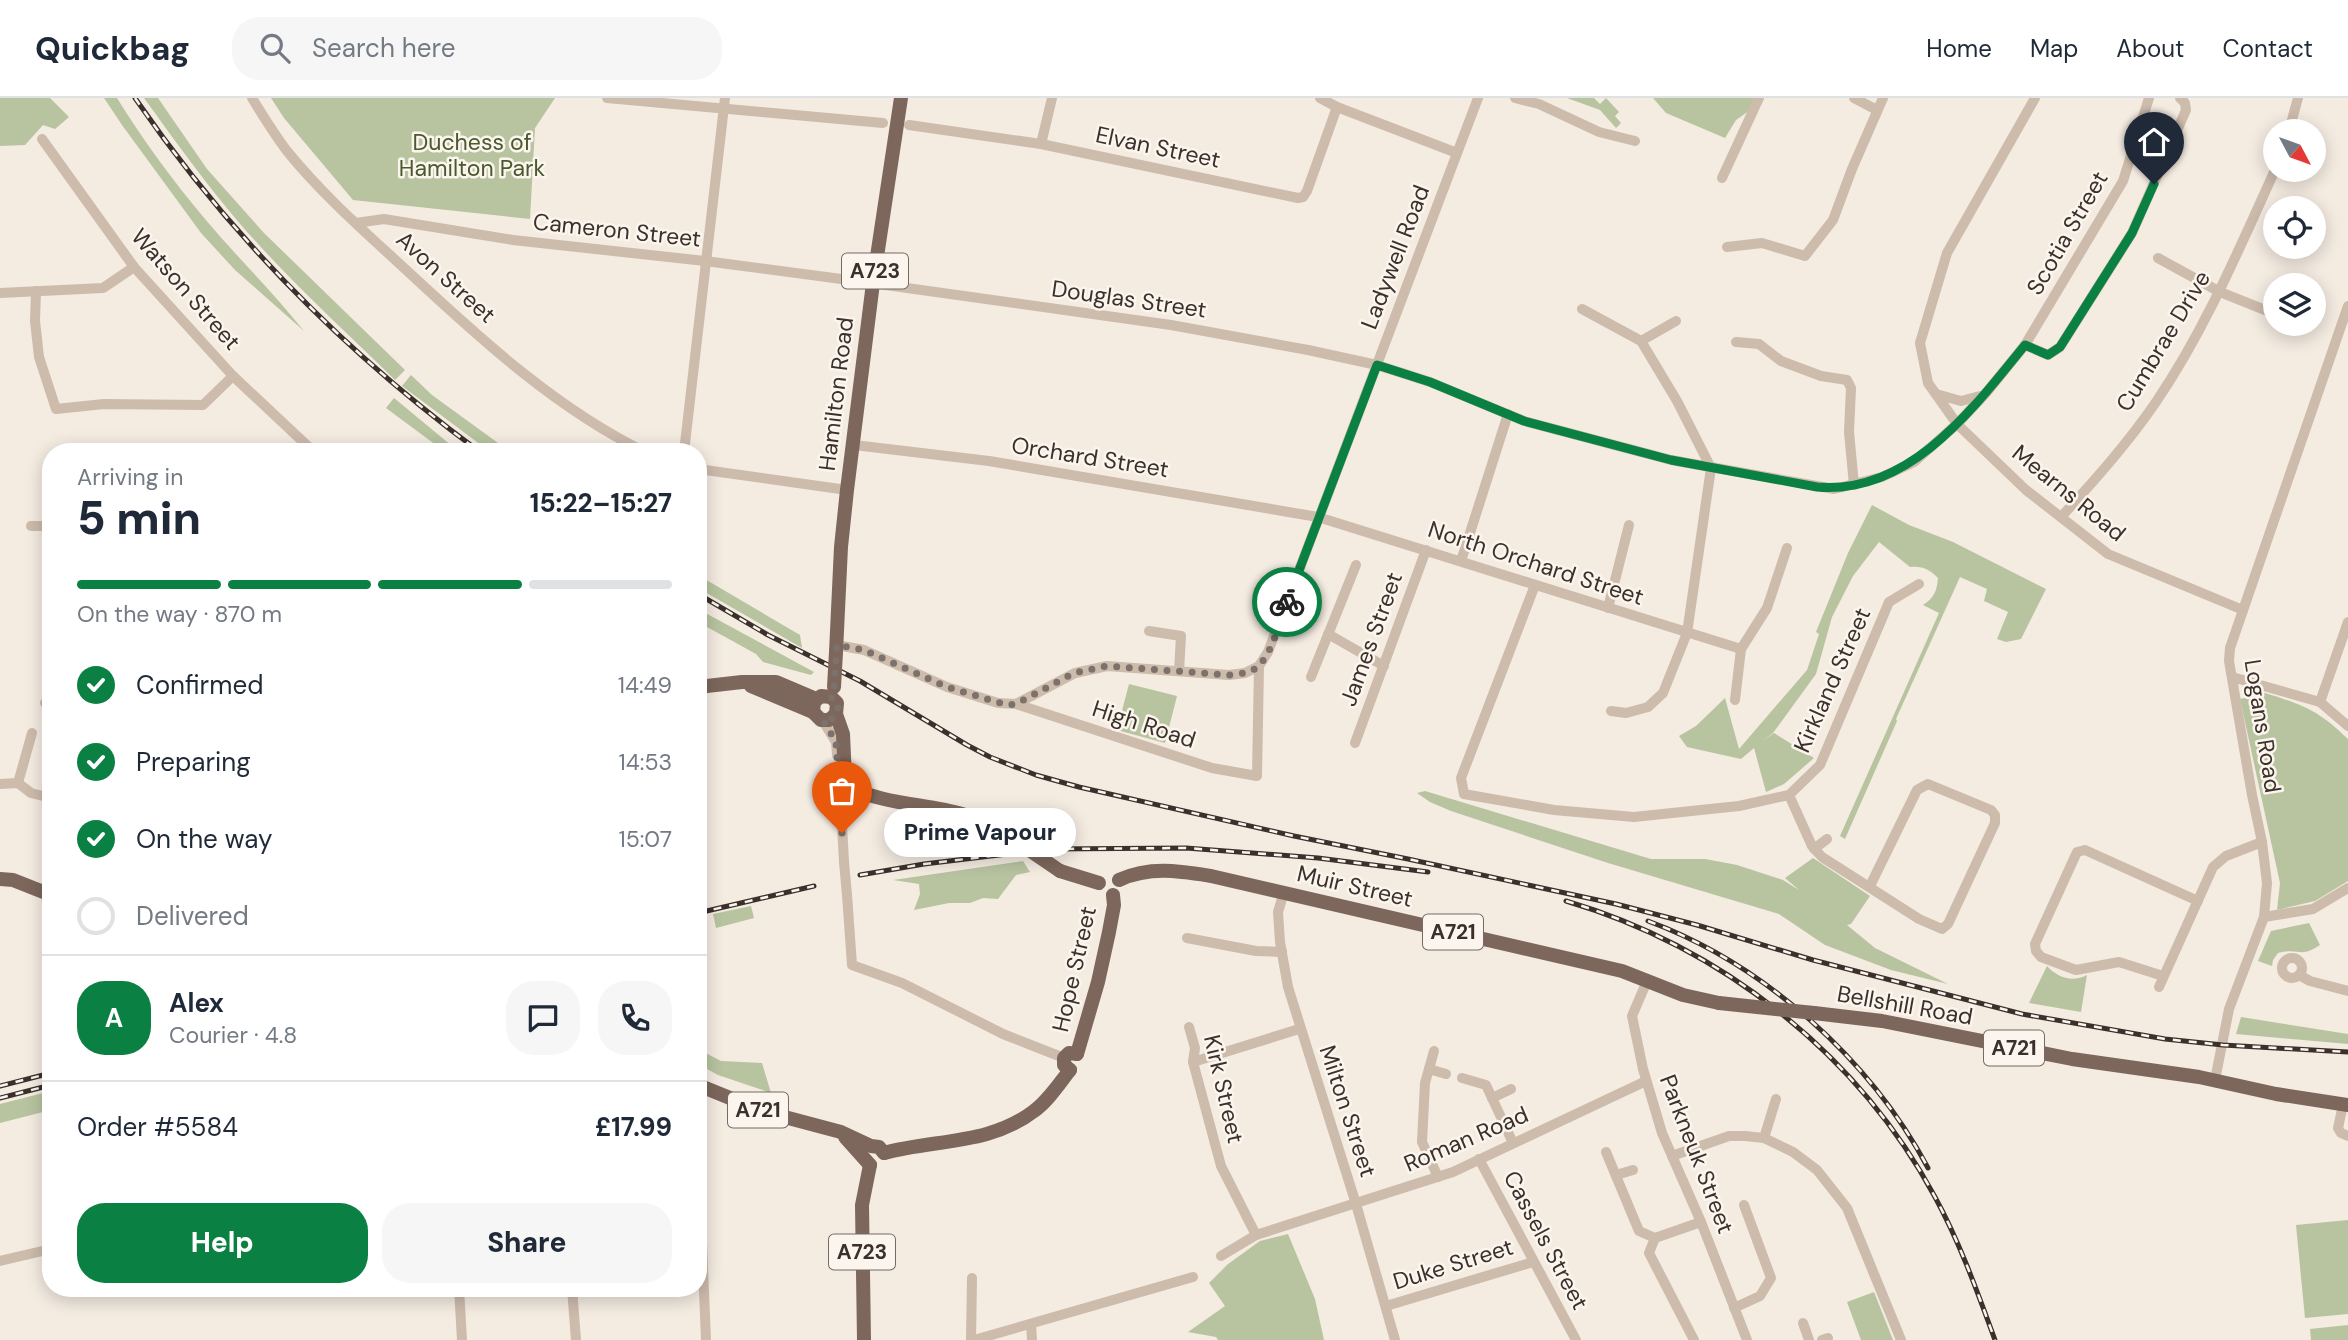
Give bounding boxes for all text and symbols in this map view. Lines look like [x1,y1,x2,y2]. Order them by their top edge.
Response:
search box [232,17,722,80]
text: Quickbag [35,27,190,70]
icon: search [256,29,294,67]
text: Search here [312,31,455,65]
text: Home [1926,33,1992,64]
text: Map [2030,33,2078,64]
text: About [2116,33,2185,64]
text: Contact [2223,33,2313,64]
pin [2124,112,2184,184]
street label: Elvan Street [1093,119,1223,175]
north arrow [2263,119,2326,182]
map controls [2263,119,2326,336]
icon: home [2135,123,2173,161]
park label: Duchess of Hamilton Park [399,127,546,183]
street label: Scotia Street [2020,166,2114,300]
street label: Ladywell Road [1354,181,1436,333]
button: locate [2263,196,2326,259]
street label: Cameron Street [532,206,702,254]
street label: Watson Street [125,222,247,356]
street label: Avon Street [390,224,502,330]
road number: A723 [842,254,908,288]
street label: Cumbrae Drive [2109,265,2217,417]
street label: Douglas Street [1050,273,1208,325]
button: layers [2263,273,2326,336]
street label: Hamilton Road [812,315,860,473]
street label: Orchard Street [1009,430,1171,484]
street label: Mearns Road [2006,438,2132,548]
text: Arriving in [77,462,183,492]
text: 15:22–15:27 [530,486,672,520]
text: 5 min [77,488,201,548]
street label: North Orchard Street [1424,514,1648,612]
courier [1252,567,1322,637]
street label: James Street [1333,568,1409,710]
icon: bike [1268,583,1306,621]
text: On the way · 870 m [77,599,282,629]
street label: Kirkland Street [1787,603,1877,757]
street label: Logans Road [2238,657,2288,795]
icon: check [77,666,115,704]
text: Confirmed [136,668,263,702]
text: 14:49 [618,670,672,700]
street label: High Road [1089,693,1199,755]
icon: check [77,743,115,781]
text: Preparing [136,745,251,779]
text: 14:53 [619,747,672,777]
pin [812,761,872,833]
icon: bag [823,772,861,810]
callout: Prime Vapour [884,808,1076,858]
text: Prime Vapour [904,817,1056,847]
icon: check [77,820,115,858]
text: On the way [136,822,272,856]
text: 15:07 [618,824,672,854]
street label: Muir Street [1294,858,1416,914]
text: Delivered [136,899,249,933]
street label: Hope Street [1045,903,1103,1035]
road number: A721 [1423,914,1483,950]
street label: Bellshill Road [1835,978,1975,1032]
button: chat [506,981,580,1055]
button: phone [598,981,672,1055]
text: Alex [169,986,224,1020]
text: A [105,1001,123,1035]
text: Courier · 4.8 [169,1020,297,1050]
road number: A721 [1984,1030,2044,1066]
street label: Kirk Street [1197,1032,1251,1146]
street label: Milton Street [1313,1041,1383,1181]
street label: Parkneuk Street [1653,1070,1741,1238]
road number: A721 [728,1093,788,1128]
street label: Roman Road [1399,1099,1533,1179]
text: Order #5584 [77,1110,238,1144]
text: £17.99 [595,1110,672,1144]
street label: Cassels Street [1497,1165,1595,1315]
button: Help [77,1203,368,1283]
button: Share [382,1203,672,1283]
street label: Duke Street [1389,1232,1517,1296]
road number: A723 [829,1234,895,1270]

